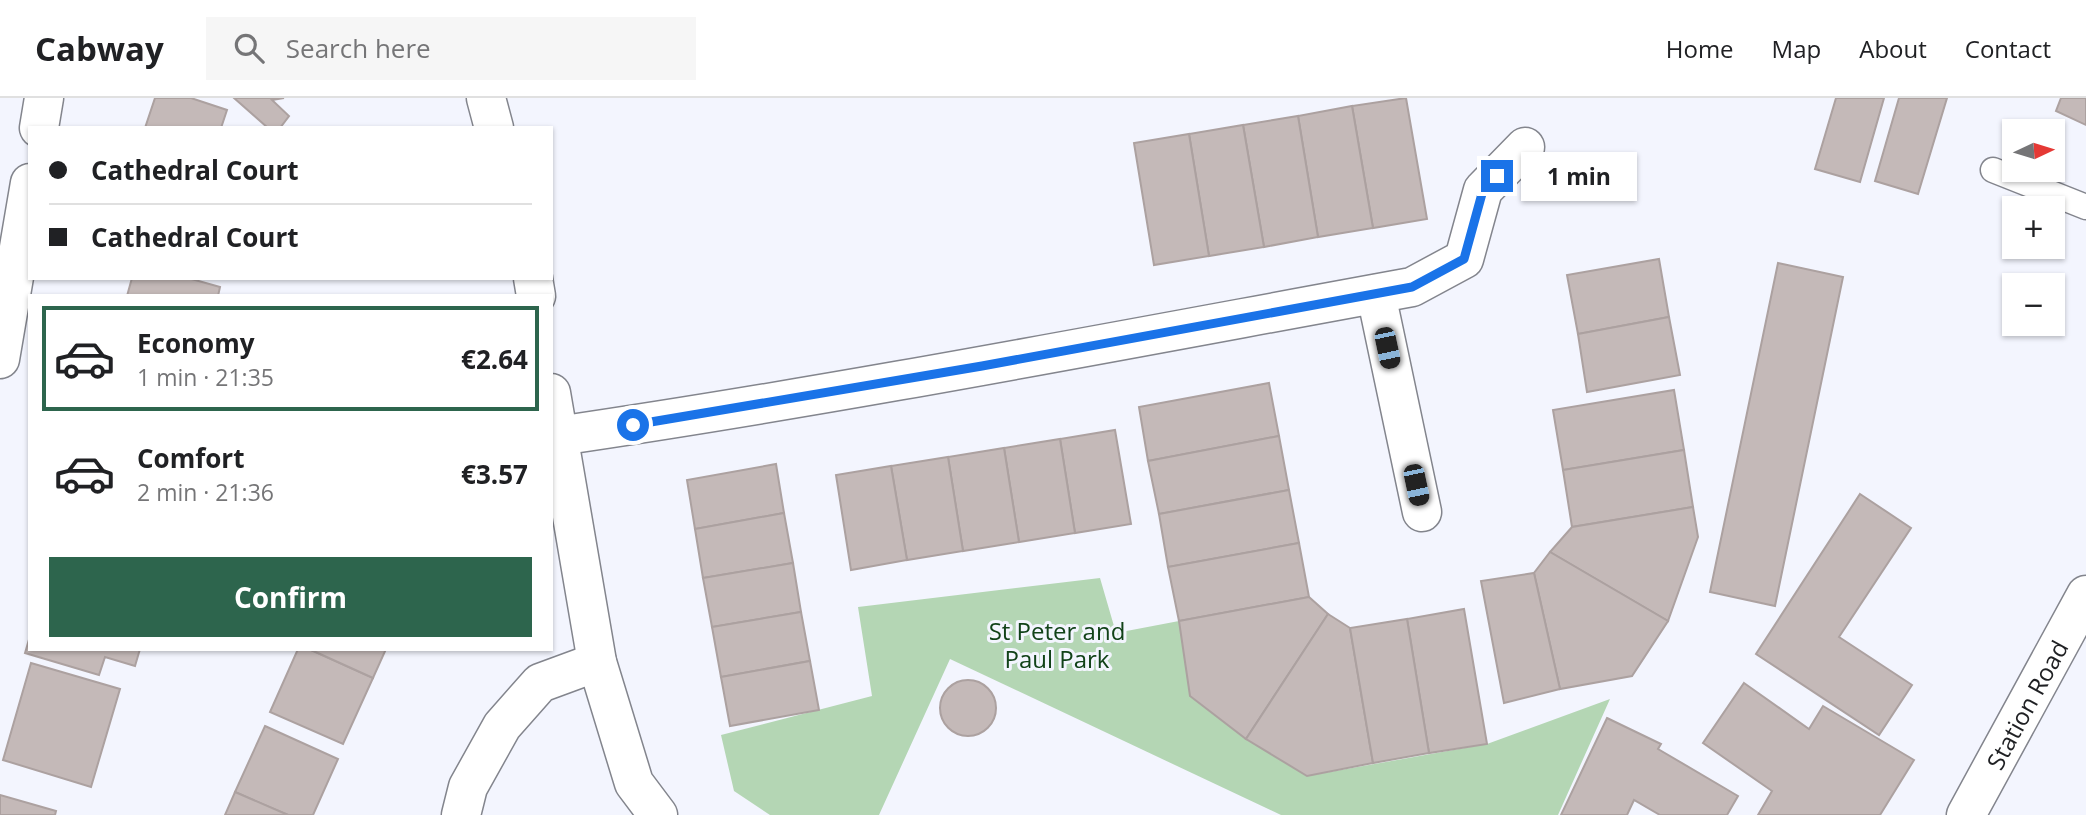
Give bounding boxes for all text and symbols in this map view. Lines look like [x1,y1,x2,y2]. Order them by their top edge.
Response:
search box [206,17,696,80]
text: Cabway [35,26,164,71]
icon: search [230,29,268,67]
text: Search here [286,30,431,66]
text: Home [1666,32,1734,65]
text: Map [1772,32,1821,65]
text: About [1859,32,1927,65]
text: Contact [1965,32,2051,65]
north arrow [2002,119,2065,182]
map controls [2002,119,2065,336]
text: Cathedral Court [91,152,299,188]
callout: 1 min [1522,152,1637,200]
route end [1481,160,1513,192]
text: 1 min [1547,160,1611,192]
button: + [2002,196,2065,259]
text: Cathedral Court [91,219,299,255]
button: − [2002,273,2065,336]
text: Economy [137,325,255,361]
car [1373,325,1402,371]
icon: car [53,327,116,390]
text: €2.64 [461,341,528,377]
text: 1 min · 21:35 [137,361,274,393]
route start [617,409,649,441]
text: Comfort [137,440,244,476]
icon: car [53,442,116,505]
text: €3.57 [461,456,528,492]
car [1402,462,1431,508]
text: 2 min · 21:36 [137,476,274,508]
button: Confirm [49,557,532,637]
park label: St Peter and Paul Park [989,614,1125,675]
street label: Station Road [1978,634,2075,775]

